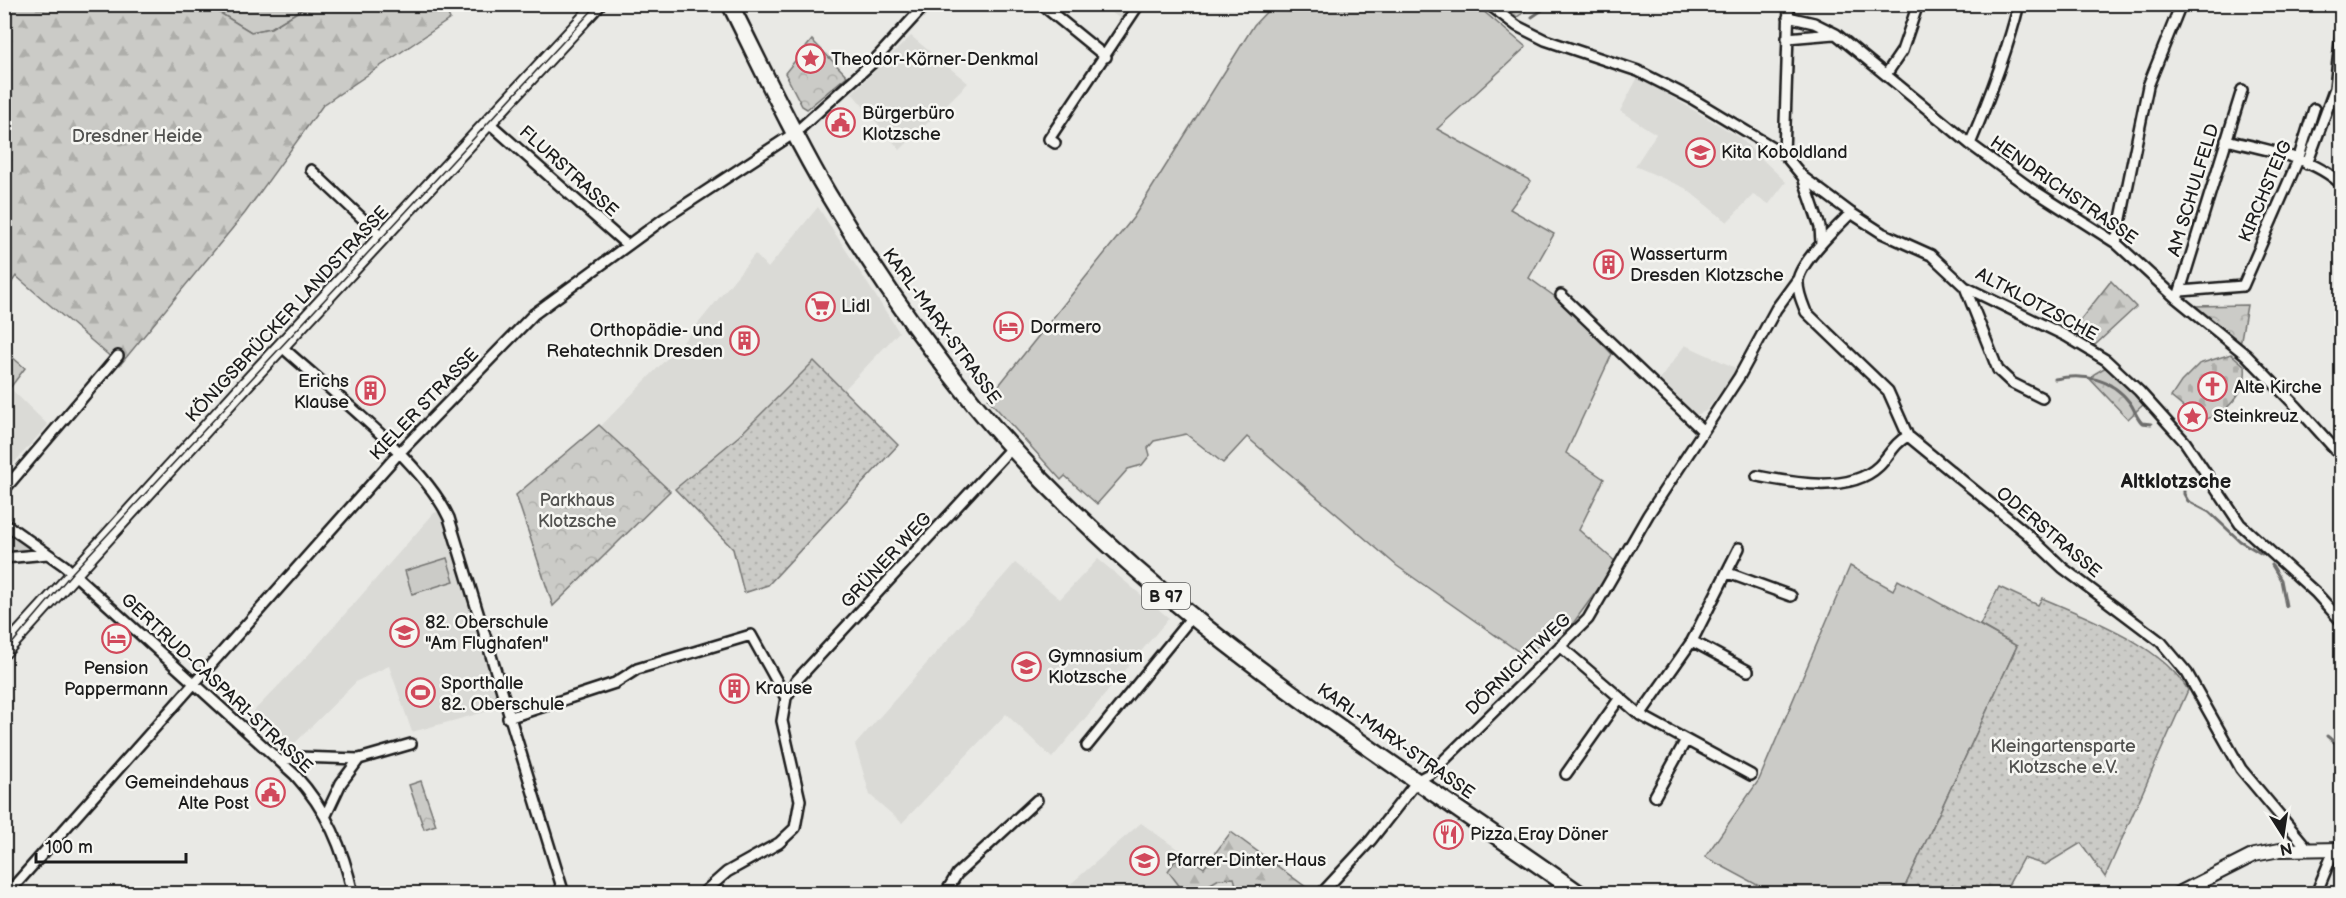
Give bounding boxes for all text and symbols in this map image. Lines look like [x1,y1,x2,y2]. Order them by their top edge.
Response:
place icon: Theodor-Körner-Denkmal [794,43,826,75]
place label: Theodor-Körner-Denkmal [831,49,1038,70]
place label: Bürgerbüro Klotzsche [862,103,955,145]
public building icon: Bürgerbüro Klotzsche [825,107,857,139]
street label: FLURSTRASSE [515,121,623,221]
street label: AM SCHULFELD [2163,121,2224,259]
park label: Dresdner Heide [72,126,203,147]
street label: HENDRICHSTRASSE [1986,132,2141,249]
school or university icon: Kita Koboldland [1684,136,1716,168]
street label: KIRCHSTEIG [2235,137,2296,245]
place label: Kita Koboldland [1721,142,1848,163]
street label: KÖNIGSBRÜCKER LANDSTRASSE [181,201,393,427]
street label: KARL-MARX-STRASSE [878,244,1005,408]
place label: Wasserturm Dresden Klotzsche [1630,244,1784,286]
building icon: Wasserturm Dresden Klotzsche [1593,248,1625,280]
street label: ALTKLOTZSCHE [1972,263,2102,346]
supermarket icon: Lidl [804,290,836,322]
place label: Lidl [841,296,870,317]
hotel icon: Dormero [993,311,1025,343]
place label: Dormero [1030,317,1102,338]
place label: Orthopädie- und Rehatechnik Dresden [546,320,723,362]
building icon: Orthopädie- und Rehatechnik Dresden [728,324,760,356]
street label: KIELER STRASSE [366,344,483,465]
place label: Erichs Klause [294,371,349,413]
church icon: Alte Kirche [2197,371,2229,403]
building icon: Erichs Klause [354,375,386,407]
place label: Alte Kirche [2234,377,2322,398]
place icon: Steinkreuz [2176,400,2208,432]
place label: Steinkreuz [2213,406,2299,427]
district label: Altklotzsche [2120,470,2231,494]
street label: ODERSTRASSE [1992,482,2105,582]
park label: Parkhaus Klotzsche [538,490,617,532]
street label: GRÜNER WEG [836,508,936,612]
road number: B 97 [1142,583,1190,609]
street label: GERTRUD-CASPARI-STRASSE [117,589,317,778]
street label: DÖRNICHTWEG [1461,608,1575,720]
place label: 82. Oberschule "Am Flughafen" [425,612,549,654]
school or university icon: 82. Oberschule "Am Flughafen" [388,616,420,648]
hotel icon: Pension Pappermann [100,623,132,655]
place label: Gymnasium Klotzsche [1048,646,1143,688]
school or university icon: Gymnasium Klotzsche [1011,650,1043,682]
place label: Pension Pappermann [64,658,168,700]
building icon: Krause [718,672,750,704]
place label: Sporthalle 82. Oberschule [441,673,565,715]
sports icon: Sporthalle 82. Oberschule [404,677,436,709]
place label: Krause [755,678,813,699]
street label: KARL-MARX-STRASSE [1313,679,1479,804]
park label: Kleingartensparte Klotzsche e.V. [1990,736,2136,778]
place label: Gemeindehaus Alte Post [125,772,249,814]
public building icon: Gemeindehaus Alte Post [254,776,286,808]
north arrow [2253,805,2313,865]
restaurant icon: Pizza Eray Döner [1433,818,1465,850]
place label: Pizza Eray Döner [1470,824,1608,845]
scale bar [36,826,186,864]
text: 100 m [45,837,93,858]
text: N [2278,838,2294,859]
school or university icon: Pfarrer-Dinter-Haus [1129,844,1161,876]
place label: Pfarrer-Dinter-Haus [1166,850,1326,871]

